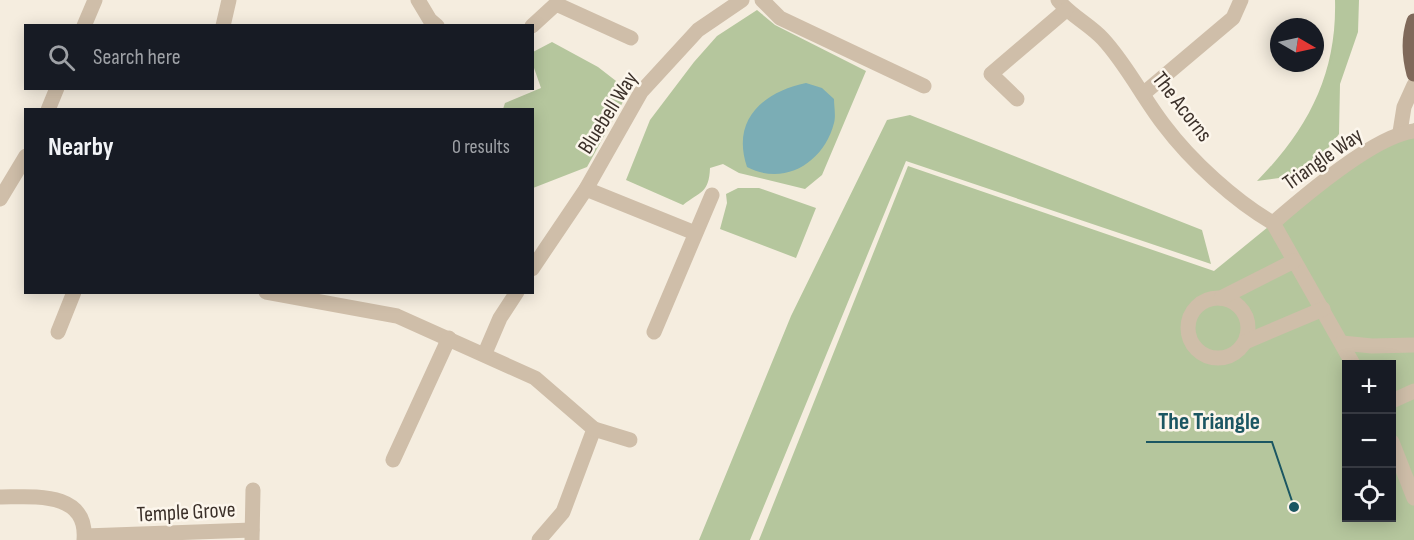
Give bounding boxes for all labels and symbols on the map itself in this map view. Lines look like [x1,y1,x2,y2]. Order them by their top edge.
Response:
north arrow [1270,18,1324,72]
street label: Bluebell Way [572,66,644,159]
street label: The Acorns [1146,66,1218,147]
street label: Triangle Way [1278,122,1368,196]
callout: The Triangle [1146,400,1272,442]
text: The Triangle [1158,407,1260,436]
street label: Temple Grove [136,496,236,529]

